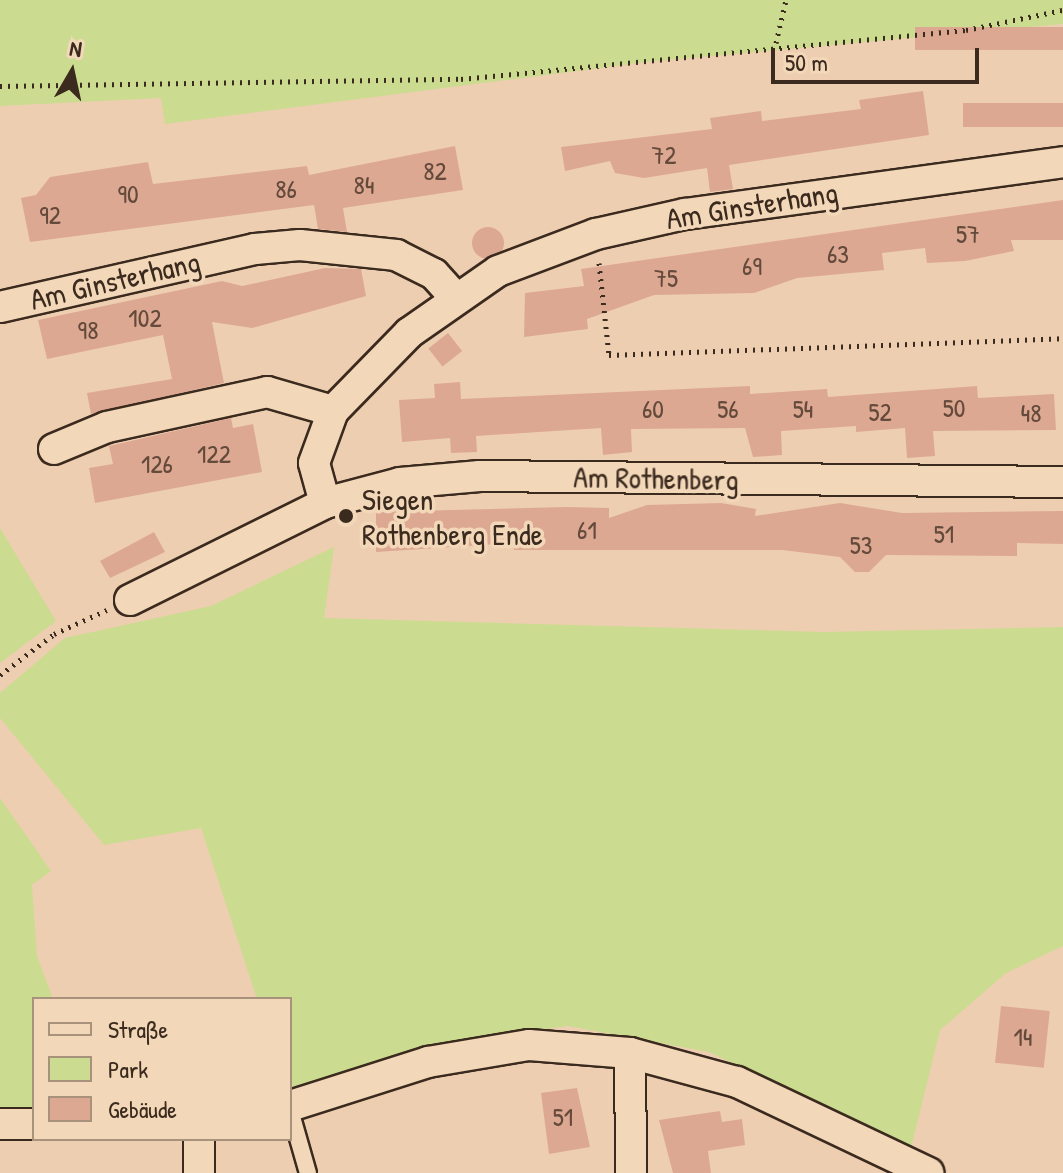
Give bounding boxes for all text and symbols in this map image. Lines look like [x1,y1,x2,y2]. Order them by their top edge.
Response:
north arrow [32,32,112,112]
scale bar [775,32,983,82]
text: N [68,33,84,64]
text: 50 m [785,46,828,78]
house number: 72 [651,139,677,171]
house number: 82 [423,155,447,187]
house number: 84 [353,169,375,201]
house number: 86 [275,173,297,205]
street label: Am Ginsterhang [664,174,840,236]
house number: 90 [117,178,139,210]
house number: 92 [39,199,61,231]
house number: 57 [956,218,980,250]
house number: 63 [827,238,849,270]
street label: Am Ginsterhang [27,243,203,317]
house number: 69 [742,250,762,282]
house number: 75 [654,262,678,294]
house number: 102 [128,302,162,334]
house number: 98 [78,314,98,346]
house number: 50 [943,392,965,424]
house number: 60 [642,393,664,425]
house number: 56 [717,393,739,425]
house number: 54 [793,393,813,425]
house number: 52 [868,396,892,428]
house number: 48 [1020,397,1042,429]
house number: 122 [197,438,231,470]
house number: 126 [141,448,173,480]
street label: Am Rothenberg [573,459,739,497]
place label: Siegen Rothenberg Ende [362,481,543,552]
marker: Siegen Rothenberg Ende [337,507,355,525]
house number: 61 [577,514,597,546]
house number: 51 [934,518,954,550]
house number: 53 [850,529,872,561]
legend [32,997,292,1141]
text: Straße [108,1013,168,1045]
house number: 14 [1013,1021,1033,1053]
text: Park [108,1053,148,1085]
text: Gebäude [108,1093,177,1125]
house number: 51 [553,1101,573,1133]

